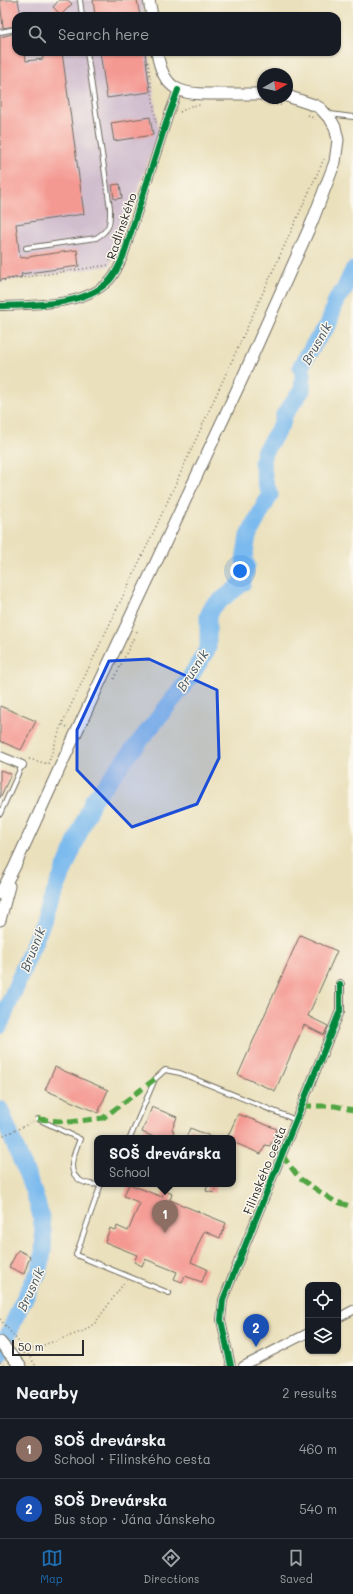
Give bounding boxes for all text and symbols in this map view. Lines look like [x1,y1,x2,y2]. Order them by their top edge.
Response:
search box [12,12,341,56]
icon: search [26,23,48,45]
text: Search here [58,24,149,44]
north arrow [257,68,293,104]
street label: Radlinského [102,190,140,262]
water label: Brusník [297,318,335,367]
your location [230,561,250,581]
water label: Brusník [172,645,212,694]
water label: Brusník [15,923,49,974]
street label: Filinského cesta [239,1123,289,1217]
popup [94,1135,236,1187]
text: SOŠ drevárska [109,1143,221,1163]
text: School [109,1163,150,1180]
pin: 1 [152,1200,178,1233]
water label: Brusník [13,1263,48,1314]
map controls [305,1282,341,1354]
button: locate [305,1282,341,1318]
pin: 2 [243,1314,269,1347]
button: layers [305,1318,341,1354]
scale bar [12,1338,84,1357]
text: 50 m [18,1339,44,1354]
text: Nearby [16,1381,78,1403]
text: 2 results [282,1384,337,1401]
text: SOŠ drevárska [54,1430,166,1450]
text: 1 [26,1440,32,1457]
text: 460 m [299,1440,337,1457]
text: School · Filinského cesta [54,1450,211,1467]
text: SOŠ Drevárska [54,1490,167,1510]
text: 2 [25,1500,33,1517]
text: 540 m [299,1500,337,1517]
text: Bus stop · Jána Jánskeho [54,1510,215,1527]
tab: Map [40,1547,63,1586]
tab: Directions [143,1547,199,1586]
tab: Saved [280,1547,313,1586]

